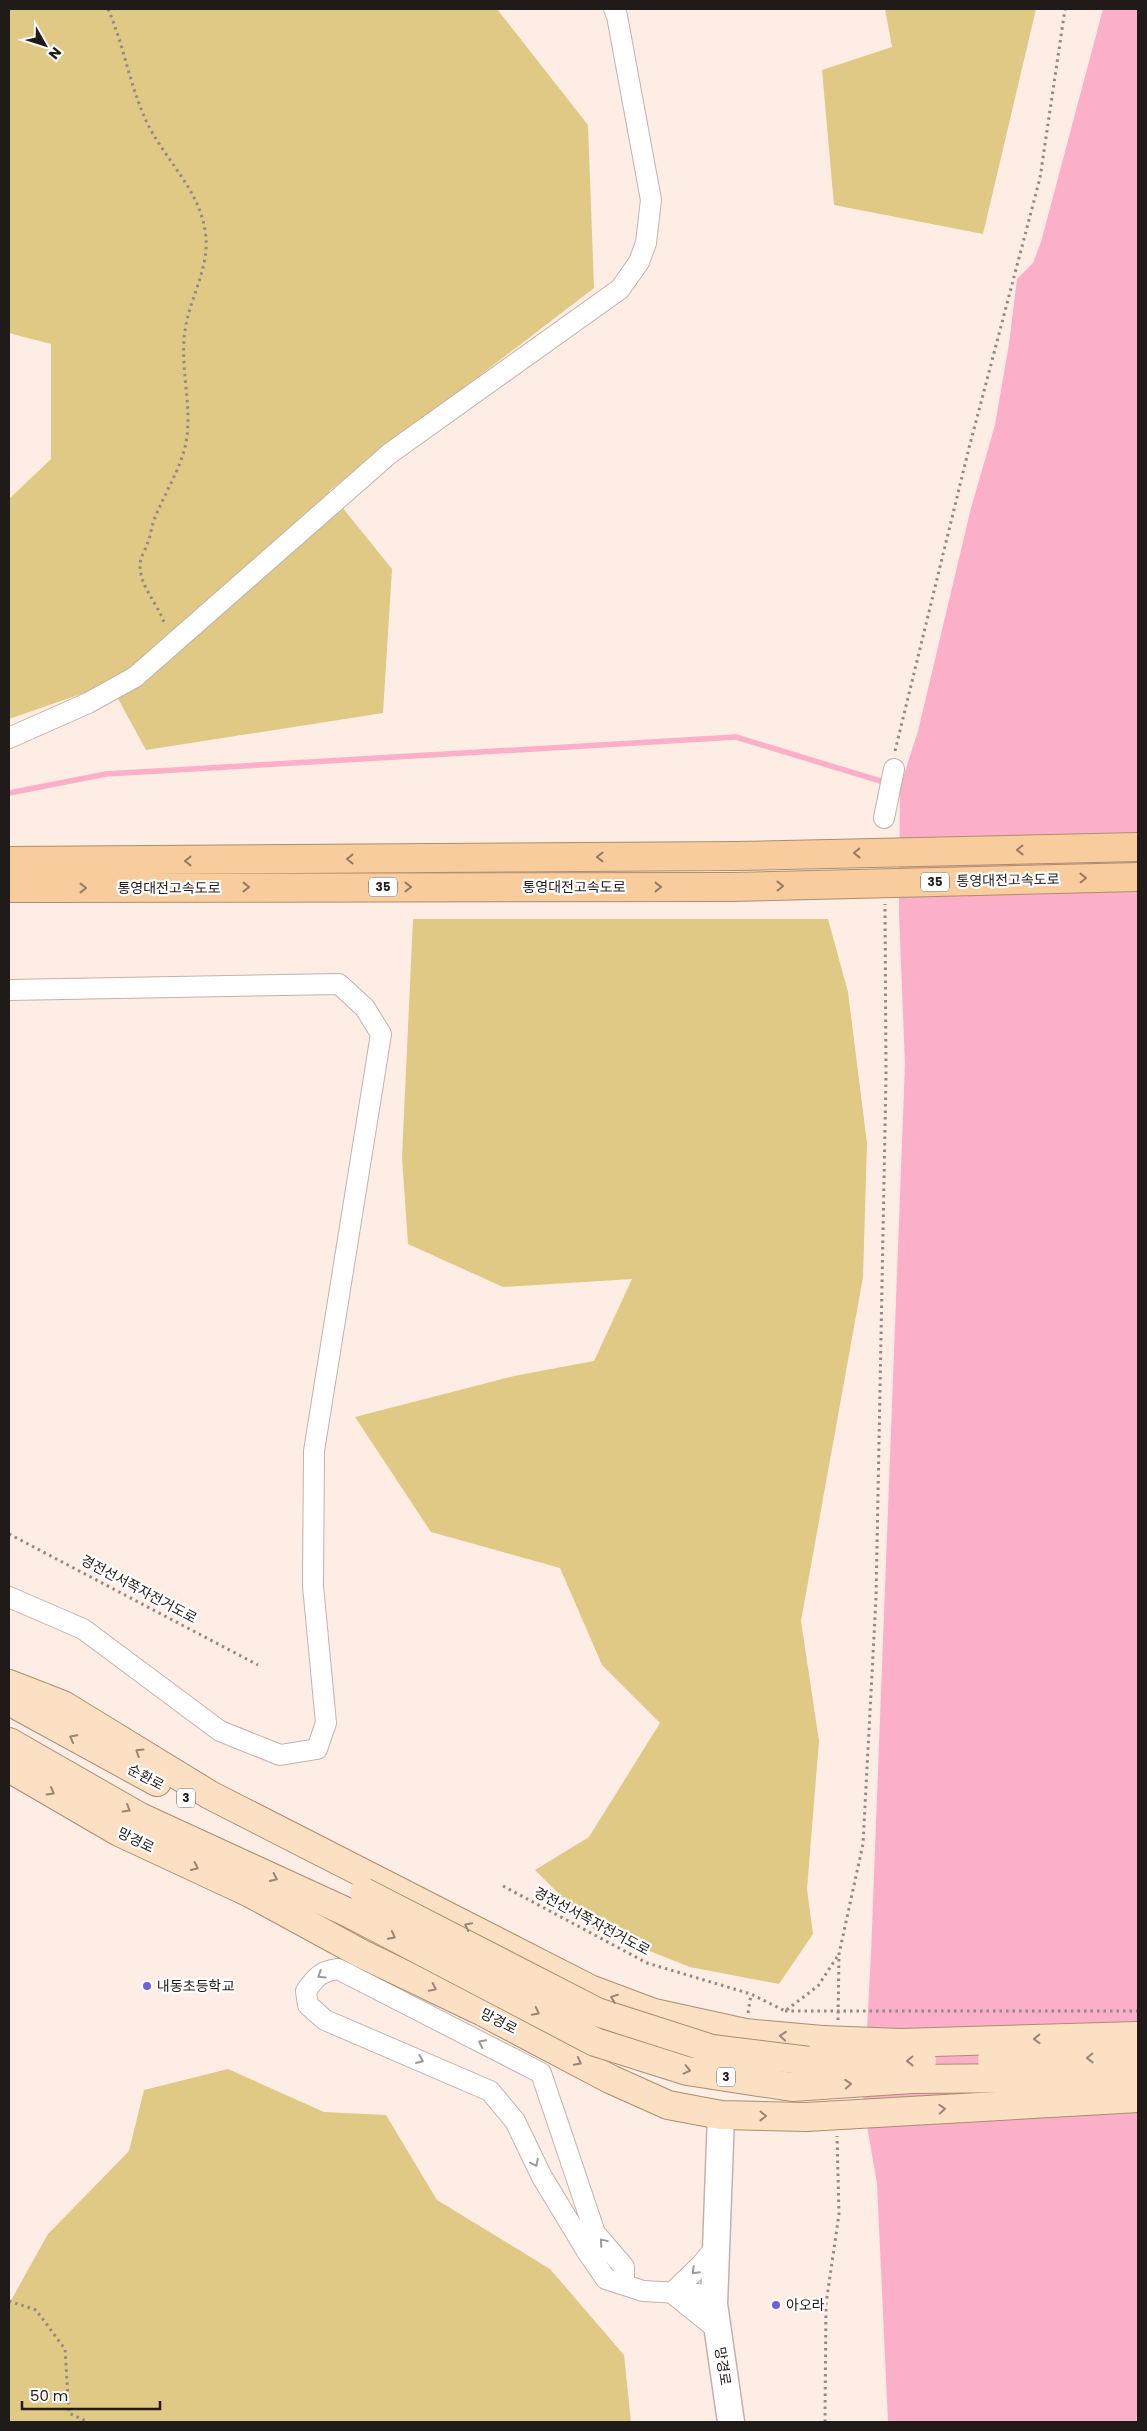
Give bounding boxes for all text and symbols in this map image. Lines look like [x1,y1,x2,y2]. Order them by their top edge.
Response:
north arrow [20,20,70,70]
text: N [44,43,66,64]
one-way arrow [1015,845,1023,855]
one-way arrow [853,848,861,859]
one-way arrow [596,852,604,862]
one-way arrow [346,854,354,864]
one-way arrow [184,855,192,866]
street label: 통영대전고속도로 [956,869,1060,891]
road number: 35 [921,872,949,892]
one-way arrow [1079,873,1087,884]
street label: 통영대전고속도로 [522,877,626,897]
street label: 통영대전고속도로 [117,878,221,898]
road number: 35 [369,878,397,896]
one-way arrow [777,880,785,891]
one-way arrow [242,882,250,892]
one-way arrow [404,882,412,892]
one-way arrow [654,882,662,892]
one-way arrow [80,883,87,893]
street label: 경전선서쪽자전거도로 [77,1550,201,1628]
one-way arrow [69,1734,78,1744]
one-way arrow [136,1748,145,1758]
street label: 순환로 [124,1759,168,1795]
one-way arrow [45,1786,54,1796]
road number: 3 [177,1789,195,1808]
one-way arrow [122,1803,131,1813]
street label: 망경로 [114,1823,158,1858]
one-way arrow [190,1861,199,1872]
one-way arrow [269,1872,278,1883]
street label: 경전선서쪽자전거도로 [530,1882,654,1960]
one-way arrow [464,1922,473,1932]
one-way arrow [387,1930,396,1940]
one-way arrow [318,1969,327,1979]
place label: 내동초등학교 [157,1976,234,1996]
marker: 내동초등학교 [141,1980,153,1992]
one-way arrow [428,1982,437,1993]
one-way arrow [610,1994,619,2004]
street label: 망경로 [477,2003,521,2039]
one-way arrow [531,2006,540,2016]
one-way arrow [779,2031,787,2042]
one-way arrow [1033,2033,1041,2044]
one-way arrow [478,2039,487,2049]
one-way arrow [1085,2053,1093,2063]
one-way arrow [415,2054,424,2065]
one-way arrow [573,2056,582,2066]
one-way arrow [905,2056,913,2066]
one-way arrow [682,2064,691,2075]
road number: 3 [717,2068,735,2086]
one-way arrow [844,2078,852,2089]
one-way arrow [938,2104,946,2115]
one-way arrow [760,2111,767,2121]
one-way arrow [529,2158,539,2167]
one-way arrow [599,2239,608,2248]
one-way arrow [692,2265,701,2274]
place label: 아오라 [786,2295,825,2315]
marker: 아오라 [770,2299,782,2311]
street label: 망경로 [710,2345,736,2387]
scale bar [22,2378,160,2410]
text: 50 m [30,2385,68,2406]

